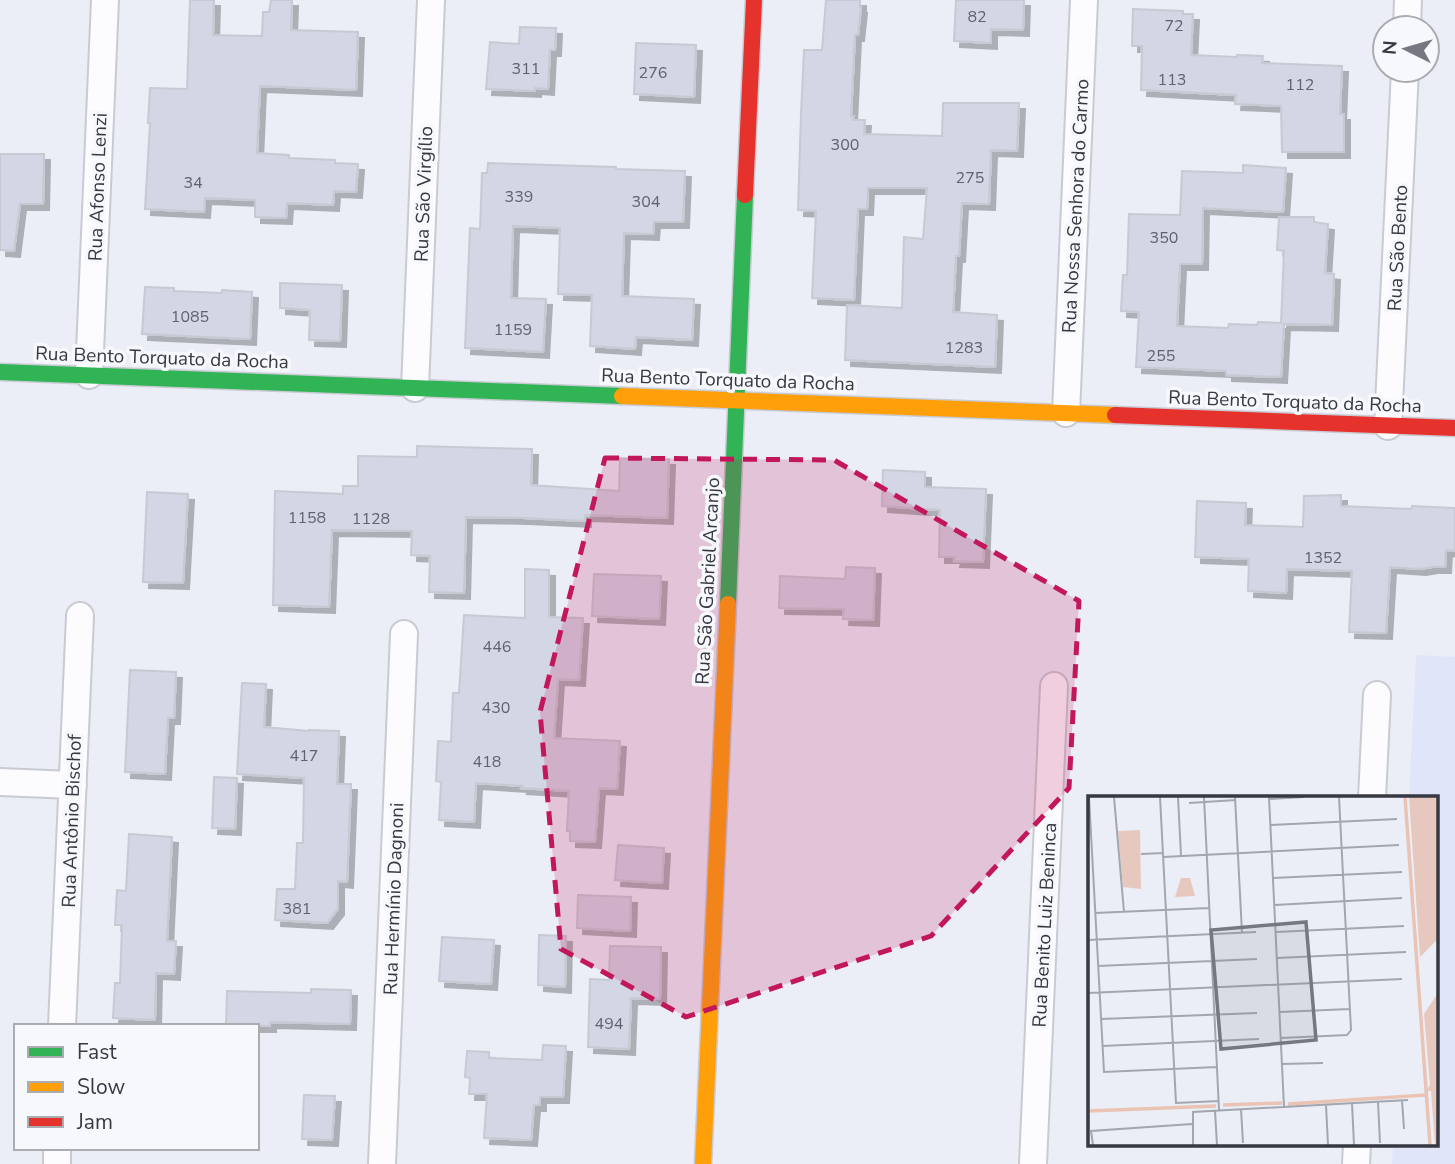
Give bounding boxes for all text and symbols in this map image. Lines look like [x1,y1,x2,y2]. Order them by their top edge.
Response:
house number: 82 [967,6,987,28]
north arrow [1371,14,1441,84]
house number: 72 [1164,15,1184,37]
text: N [1376,39,1404,56]
house number: 311 [512,58,540,80]
house number: 276 [639,62,667,84]
house number: 113 [1158,69,1186,91]
house number: 112 [1286,74,1314,96]
street label: Rua Nossa Senhora do Carmo [1056,78,1096,334]
street label: Rua Afonso Lenzi [82,112,114,262]
street label: Rua São Virgílio [409,126,439,263]
house number: 300 [831,134,859,156]
house number: 275 [956,167,984,189]
house number: 34 [183,172,203,194]
street label: Rua São Bento [1382,184,1414,312]
house number: 339 [505,186,533,208]
house number: 304 [632,191,661,213]
house number: 350 [1150,227,1178,249]
house number: 1085 [171,306,209,328]
house number: 1159 [494,319,532,341]
house number: 1283 [945,337,983,359]
street label: Rua Bento Torquato da Rocha [35,341,289,375]
house number: 255 [1147,345,1175,367]
street label: Rua Bento Torquato da Rocha [601,363,855,397]
street label: Rua Bento Torquato da Rocha [1168,385,1422,419]
street label: Rua São Gabriel Arcanjo [690,477,726,685]
house number: 1158 [288,507,326,529]
house number: 1128 [352,508,390,530]
house number: 1352 [1304,547,1342,569]
house number: 446 [483,636,511,658]
house number: 430 [482,697,510,719]
street label: Rua Antônio Bischof [56,733,88,908]
house number: 417 [290,745,318,767]
house number: 418 [473,751,501,773]
inset map [1088,796,1438,1146]
street label: Rua Hermínio Dagnoni [378,802,410,996]
street label: Rua Benito Luiz Beninca [1027,822,1063,1028]
house number: 381 [283,898,311,920]
house number: 494 [595,1013,624,1035]
legend [14,1024,259,1150]
text: Fast [77,1038,117,1066]
text: Slow [77,1073,126,1101]
text: Jam [76,1108,113,1136]

